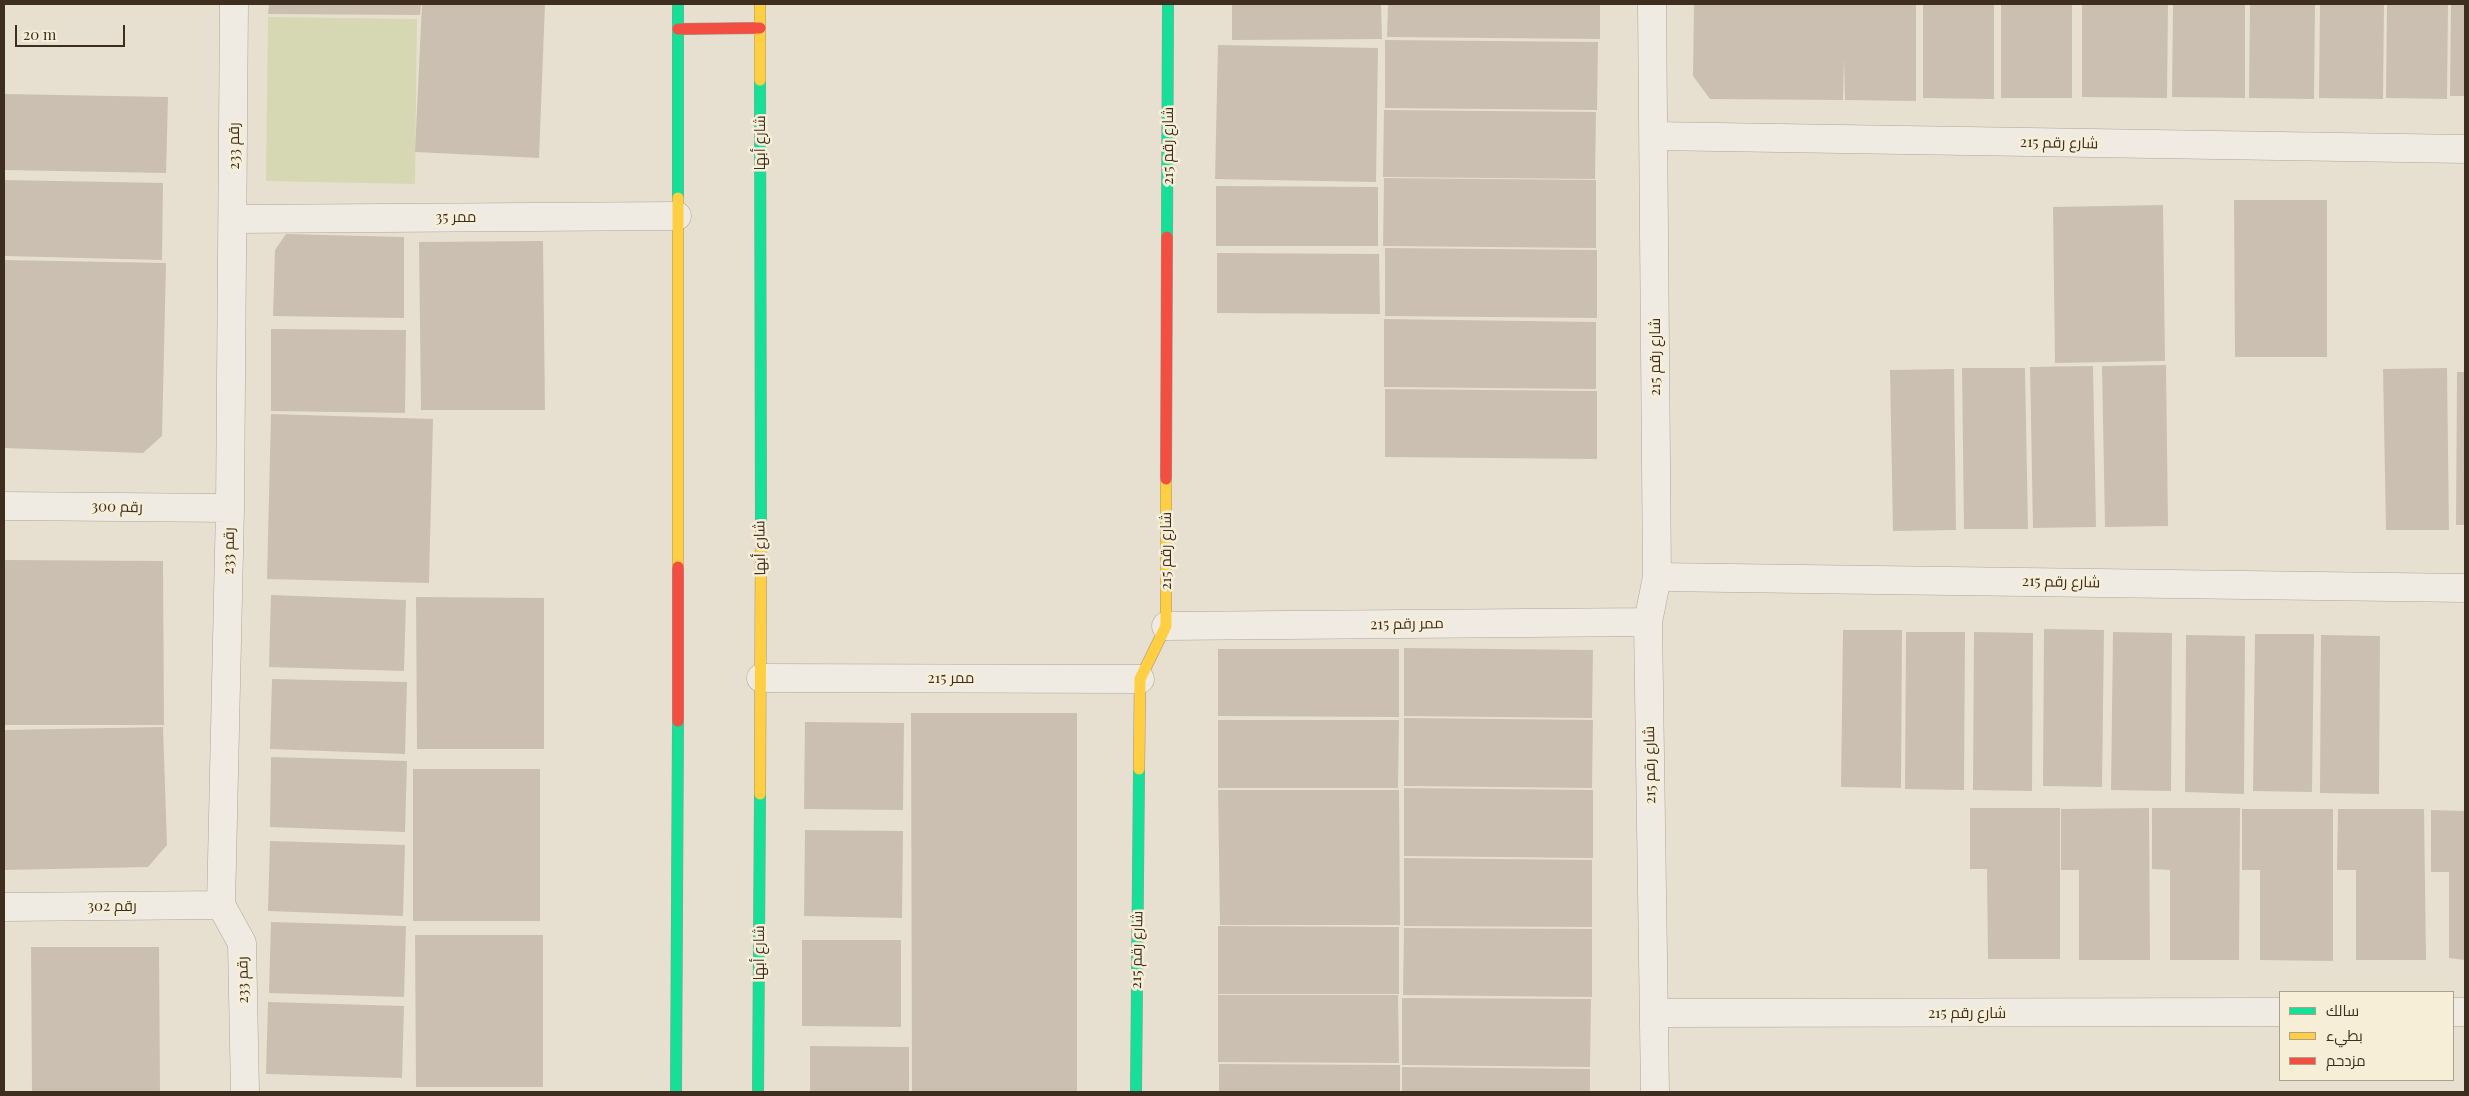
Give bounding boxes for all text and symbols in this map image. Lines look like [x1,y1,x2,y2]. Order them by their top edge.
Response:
scale bar [18,15,128,47]
text: 20 m [23,24,56,44]
street label: شارع رقم 215 [1159,107,1177,185]
street label: شارع أبها [751,115,769,171]
street label: رقم 233 [225,122,243,170]
street label: شارع رقم 215 [2020,133,2098,153]
street label: ممر 35 [436,208,476,226]
street label: شارع رقم 215 [1646,318,1664,396]
street label: رقم 300 [91,498,143,516]
street label: شارع رقم 215 [1157,512,1175,590]
street label: شارع أبها [751,520,769,576]
street label: رقم 233 [220,527,238,575]
street label: شارع رقم 215 [2022,572,2100,592]
street label: ممر رقم 215 [1370,614,1444,634]
street label: ممر 215 [928,669,974,687]
street label: شارع رقم 215 [1640,726,1660,804]
street label: رقم 302 [87,897,137,915]
street label: شارع رقم 215 [1127,911,1147,989]
street label: شارع أبها [750,925,768,981]
street label: رقم 233 [234,956,252,1004]
legend [2279,991,2454,1081]
text: سالك [2326,1000,2359,1020]
street label: شارع رقم 215 [1928,1004,2006,1022]
text: بطيء [2326,1025,2363,1045]
text: مزدحم [2326,1050,2366,1070]

